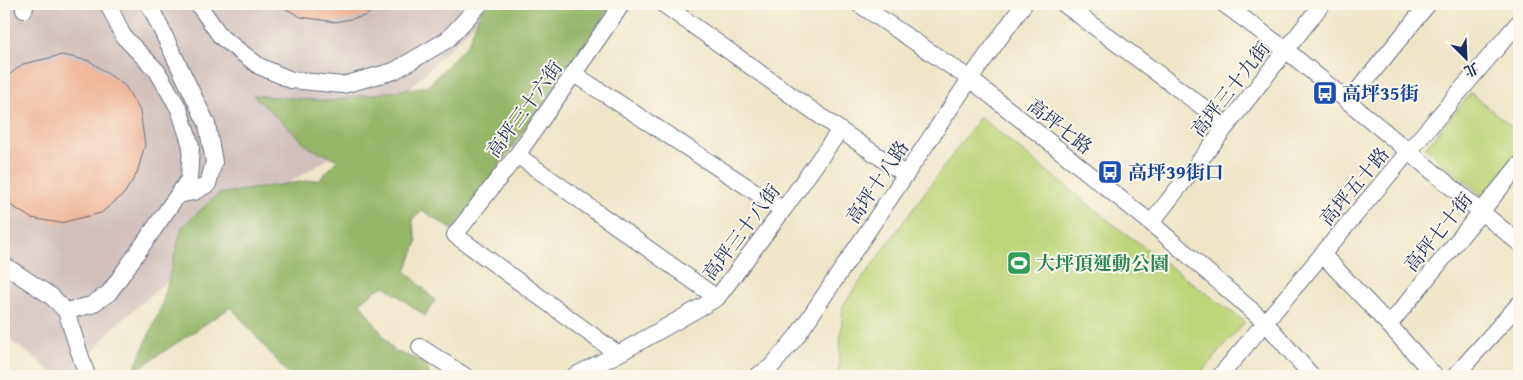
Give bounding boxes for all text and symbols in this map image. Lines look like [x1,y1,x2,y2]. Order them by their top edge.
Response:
north arrow [1440,32,1490,82]
street label: 高坪三十九街 [1184,35,1276,143]
street label: 高坪三十六街 [479,55,569,163]
text: 北 [1461,58,1482,82]
place label: 高坪35街 [1342,79,1419,107]
bus stop icon: 高坪35街 [1312,80,1338,106]
street label: 高坪七路 [1021,92,1099,160]
street label: 高坪十八路 [839,135,915,229]
street label: 高坪五十路 [1313,141,1395,231]
place label: 高坪39街口 [1128,158,1224,186]
bus stop icon: 高坪39街口 [1097,159,1123,185]
street label: 高坪三十八街 [696,178,786,286]
street label: 高坪七十街 [1397,186,1479,278]
place label: 大坪頂運動公園 [1036,249,1169,277]
sports icon: 大坪頂運動公園 [1006,250,1032,276]

